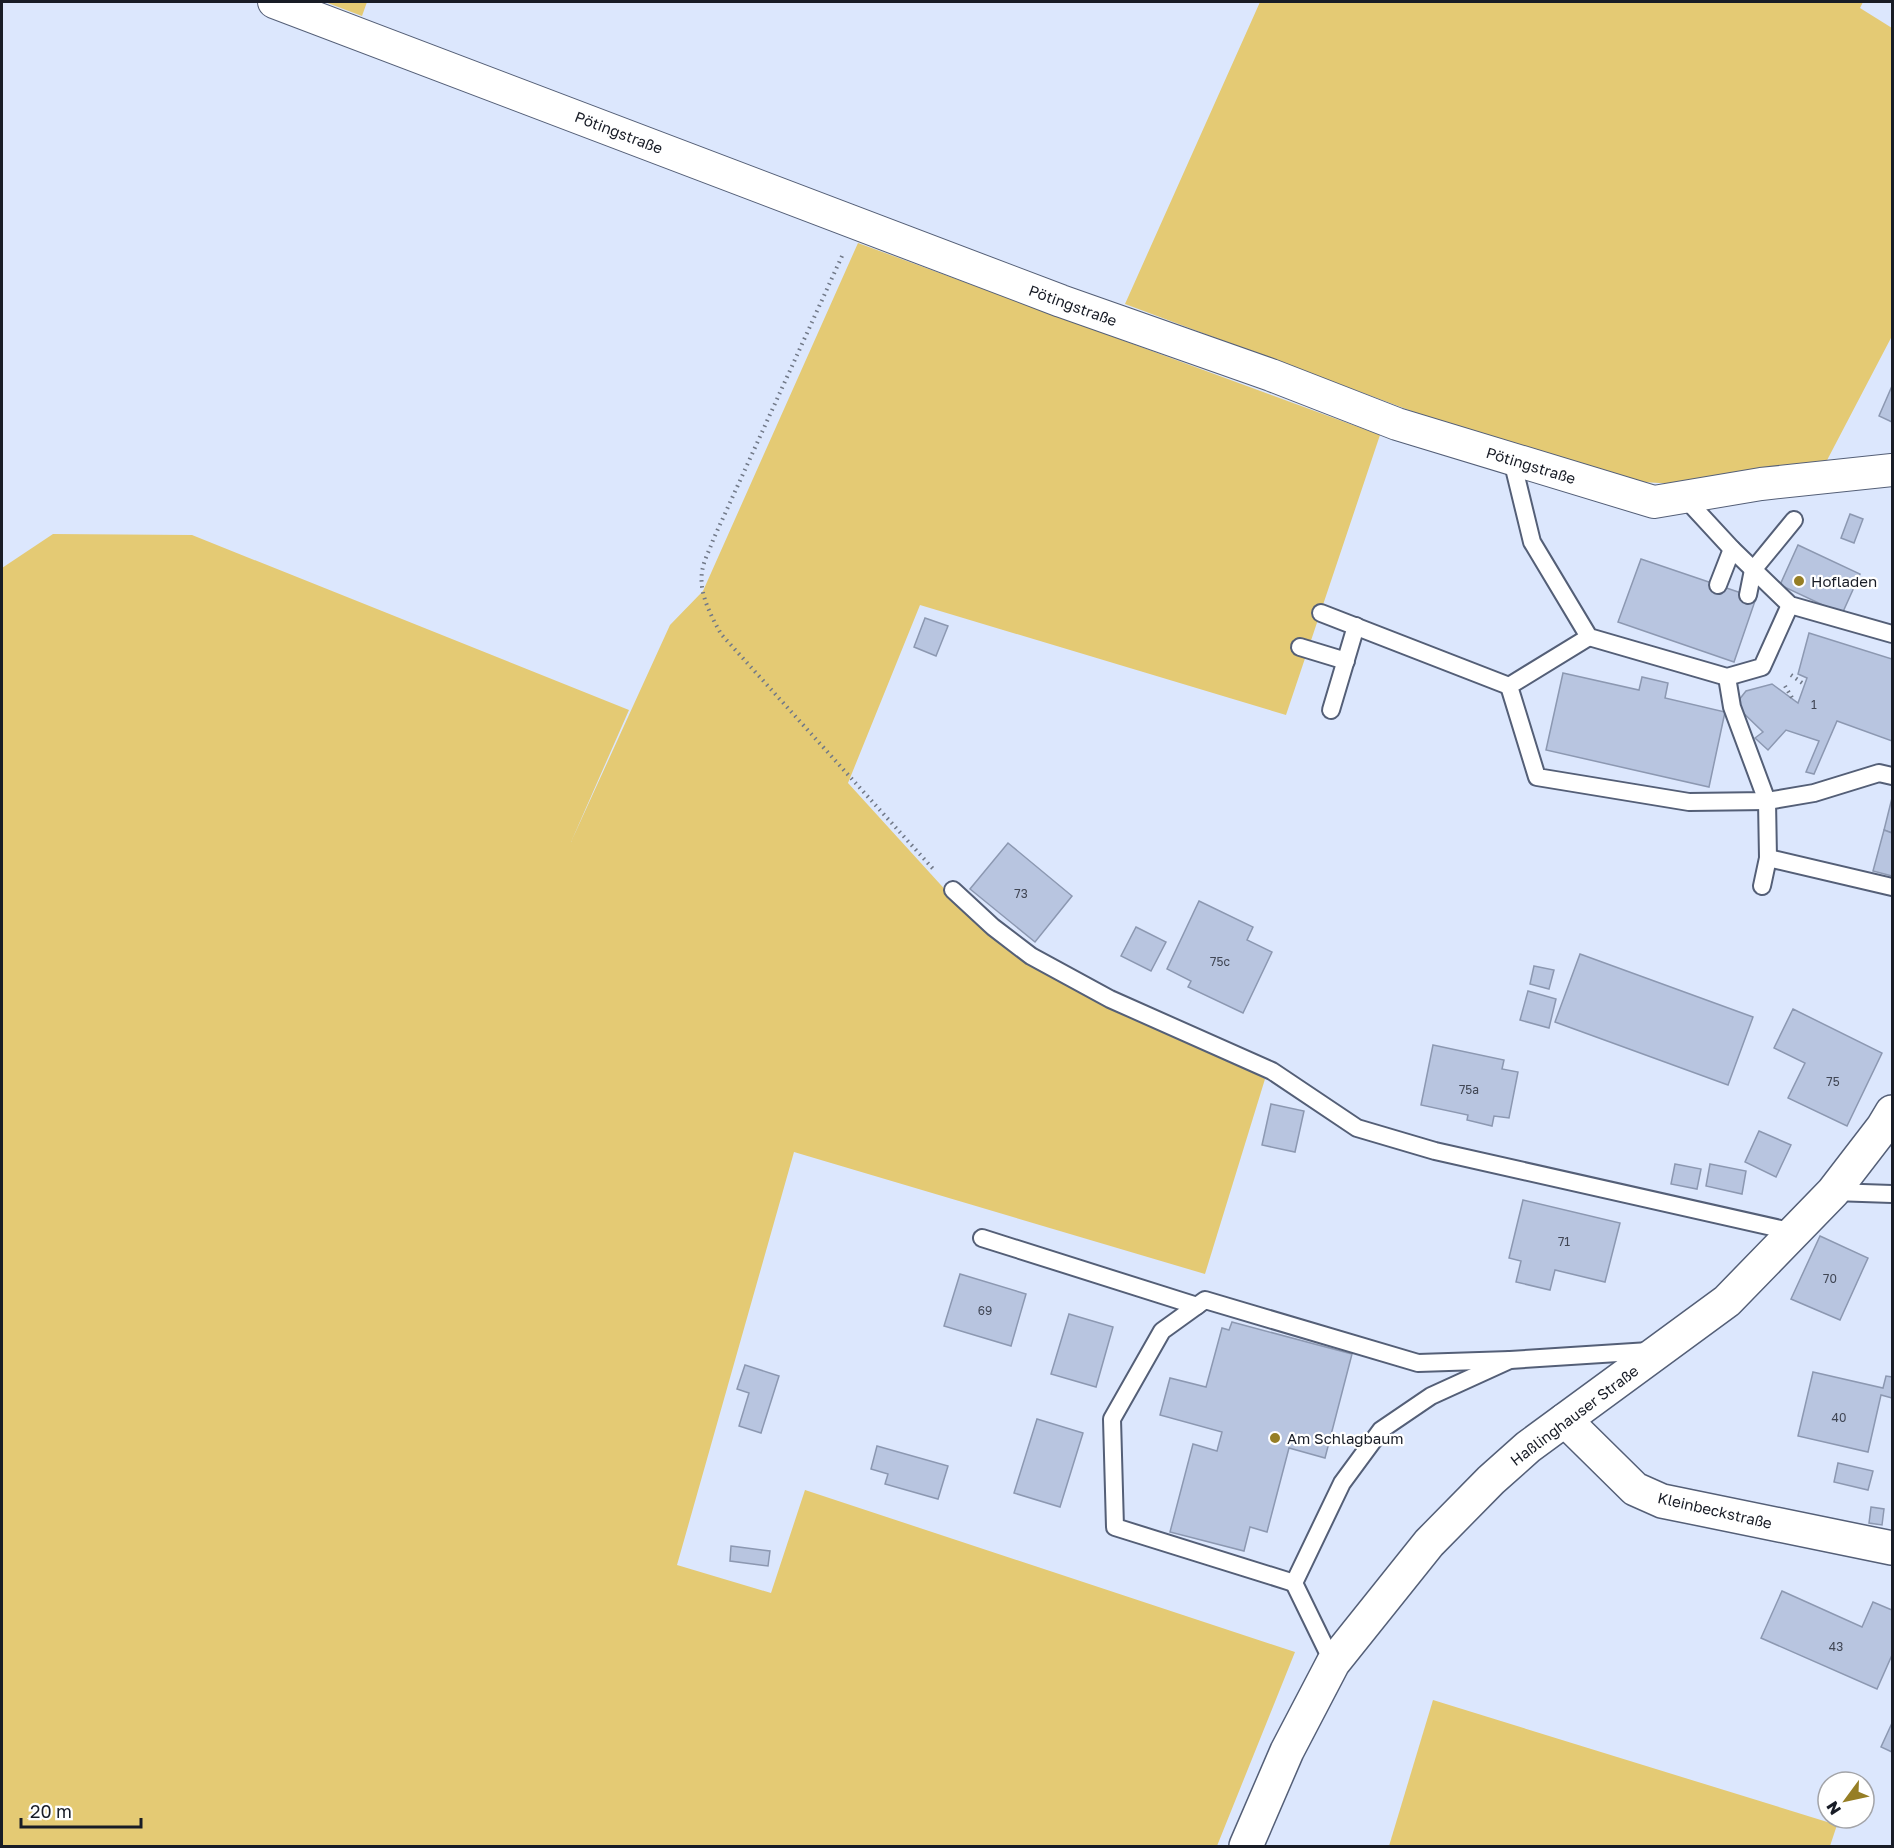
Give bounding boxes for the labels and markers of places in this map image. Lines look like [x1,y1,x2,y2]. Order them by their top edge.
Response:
place label: Hofladen [1811,572,1877,590]
marker: Hofladen [1792,574,1806,588]
place label: Am Schlagbaum [1287,1429,1404,1447]
marker: Am Schlagbaum [1268,1431,1282,1445]

